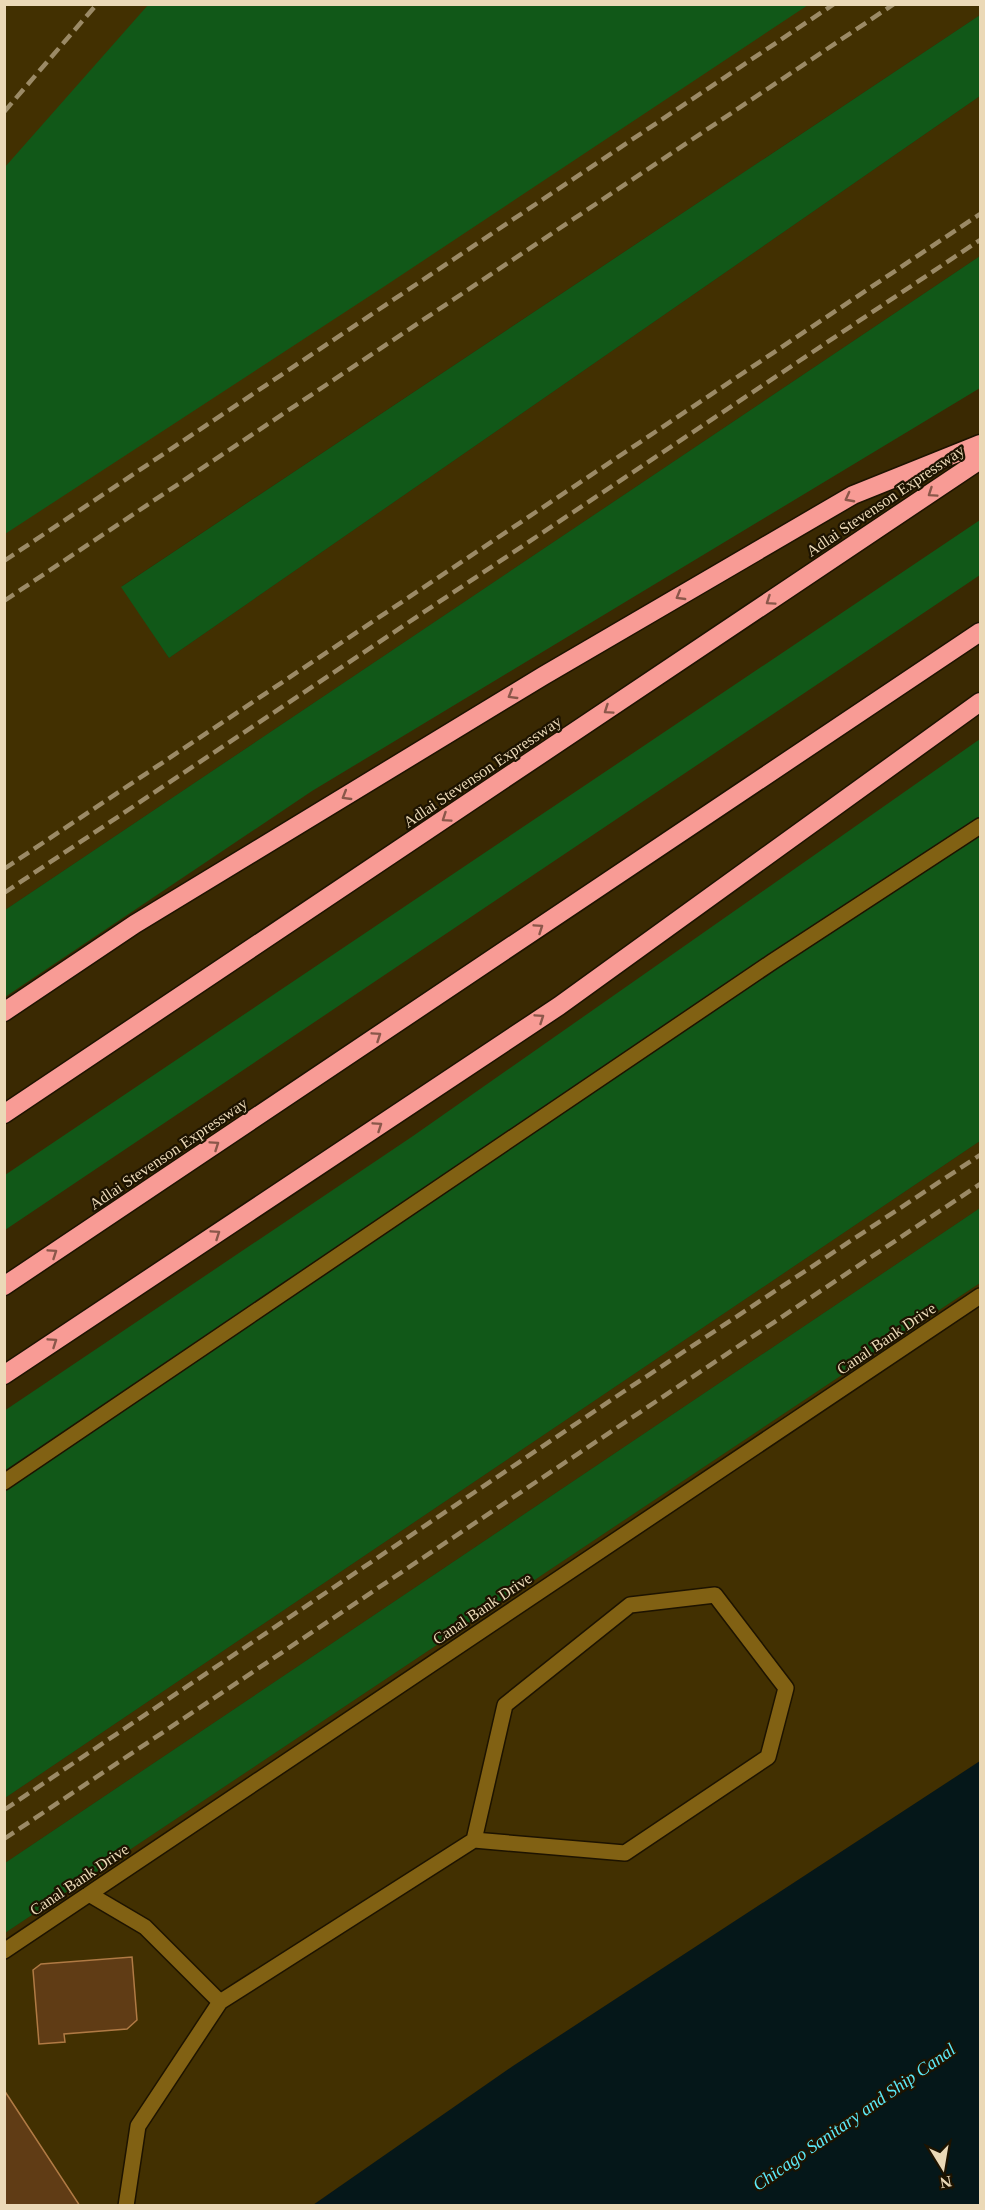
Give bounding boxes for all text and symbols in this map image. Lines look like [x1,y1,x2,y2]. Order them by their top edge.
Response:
street label: Adlai Stevenson Expressway [803,441,968,560]
one-way arrow [928,486,939,497]
one-way arrow [845,491,855,502]
one-way arrow [676,589,686,600]
one-way arrow [766,594,777,605]
one-way arrow [508,687,518,699]
one-way arrow [604,703,615,714]
street label: Adlai Stevenson Expressway [400,712,565,831]
one-way arrow [342,789,352,801]
one-way arrow [442,811,453,822]
one-way arrow [532,924,543,935]
one-way arrow [534,1015,545,1026]
one-way arrow [370,1032,381,1043]
street label: Adlai Stevenson Expressway [86,1094,251,1213]
one-way arrow [372,1122,382,1134]
one-way arrow [208,1141,219,1152]
one-way arrow [209,1231,220,1242]
one-way arrow [46,1249,57,1260]
street label: Canal Bank Drive [834,1299,939,1378]
one-way arrow [46,1338,57,1349]
street label: Canal Bank Drive [430,1569,535,1648]
street label: Canal Bank Drive [27,1840,132,1919]
water label: Chicago Sanitary and Ship Canal [749,2039,959,2195]
north arrow [913,2138,973,2198]
text: N [938,2173,953,2192]

